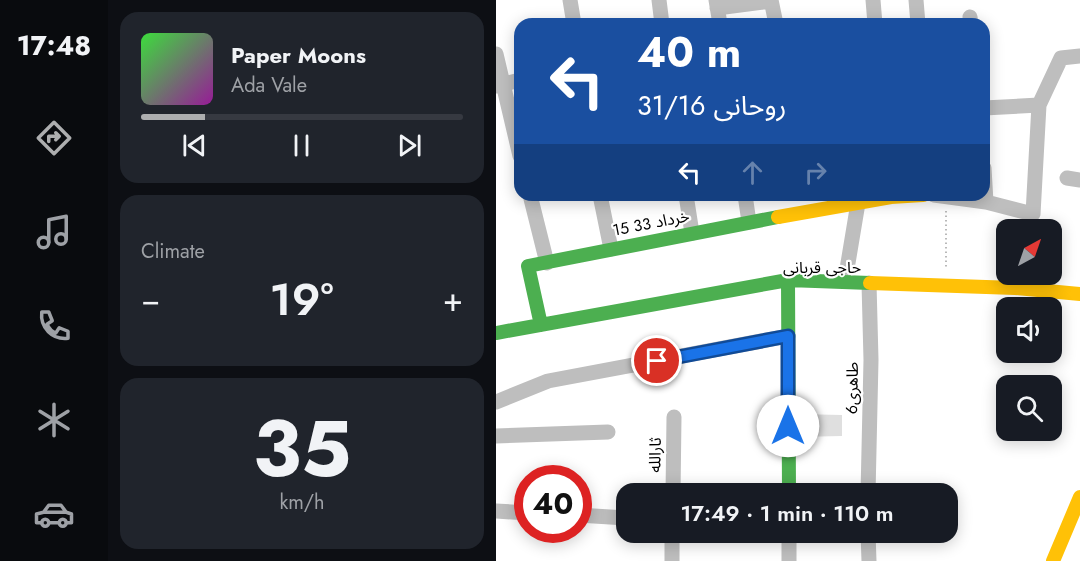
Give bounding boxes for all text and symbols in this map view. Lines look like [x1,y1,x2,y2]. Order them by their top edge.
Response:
text: 40 m [637,22,741,83]
text: 17:48 [17,26,91,65]
text: Paper Moons [231,39,366,71]
icon: left [538,42,616,120]
text: Ada Vale [231,71,307,100]
text: روحانی 31/16 [637,86,786,125]
icon: directions [33,117,75,159]
icon: previous [178,129,211,162]
icon: pause [285,129,318,162]
icon: next [393,129,426,162]
icon: left [673,156,706,189]
icon: ahead [736,156,769,189]
icon: right [799,156,832,189]
street label: 15 خرداد 33 [611,204,691,242]
icon: music [33,211,75,253]
north arrow [996,219,1062,285]
map controls [996,219,1062,441]
text: Climate [141,237,205,266]
street label: حاجی قربانی [783,256,861,279]
text: 19° [270,267,334,332]
text: − [141,276,160,323]
text: + [443,276,463,323]
button: sound [996,297,1062,363]
icon: phone [33,305,75,347]
pin [631,335,682,386]
icon: arrive [640,344,673,377]
street label: طاهری6 [840,361,864,414]
button: search [996,375,1062,441]
text: 35 [253,393,351,505]
position arrow [756,394,820,458]
icon: climate [33,399,75,441]
street label: ثارالله [643,437,667,473]
speed limit sign: 40 [514,465,592,543]
text: km/h [279,488,325,517]
icon: car [33,493,75,535]
text: 17:49 · 1 min · 110 m [681,497,893,529]

